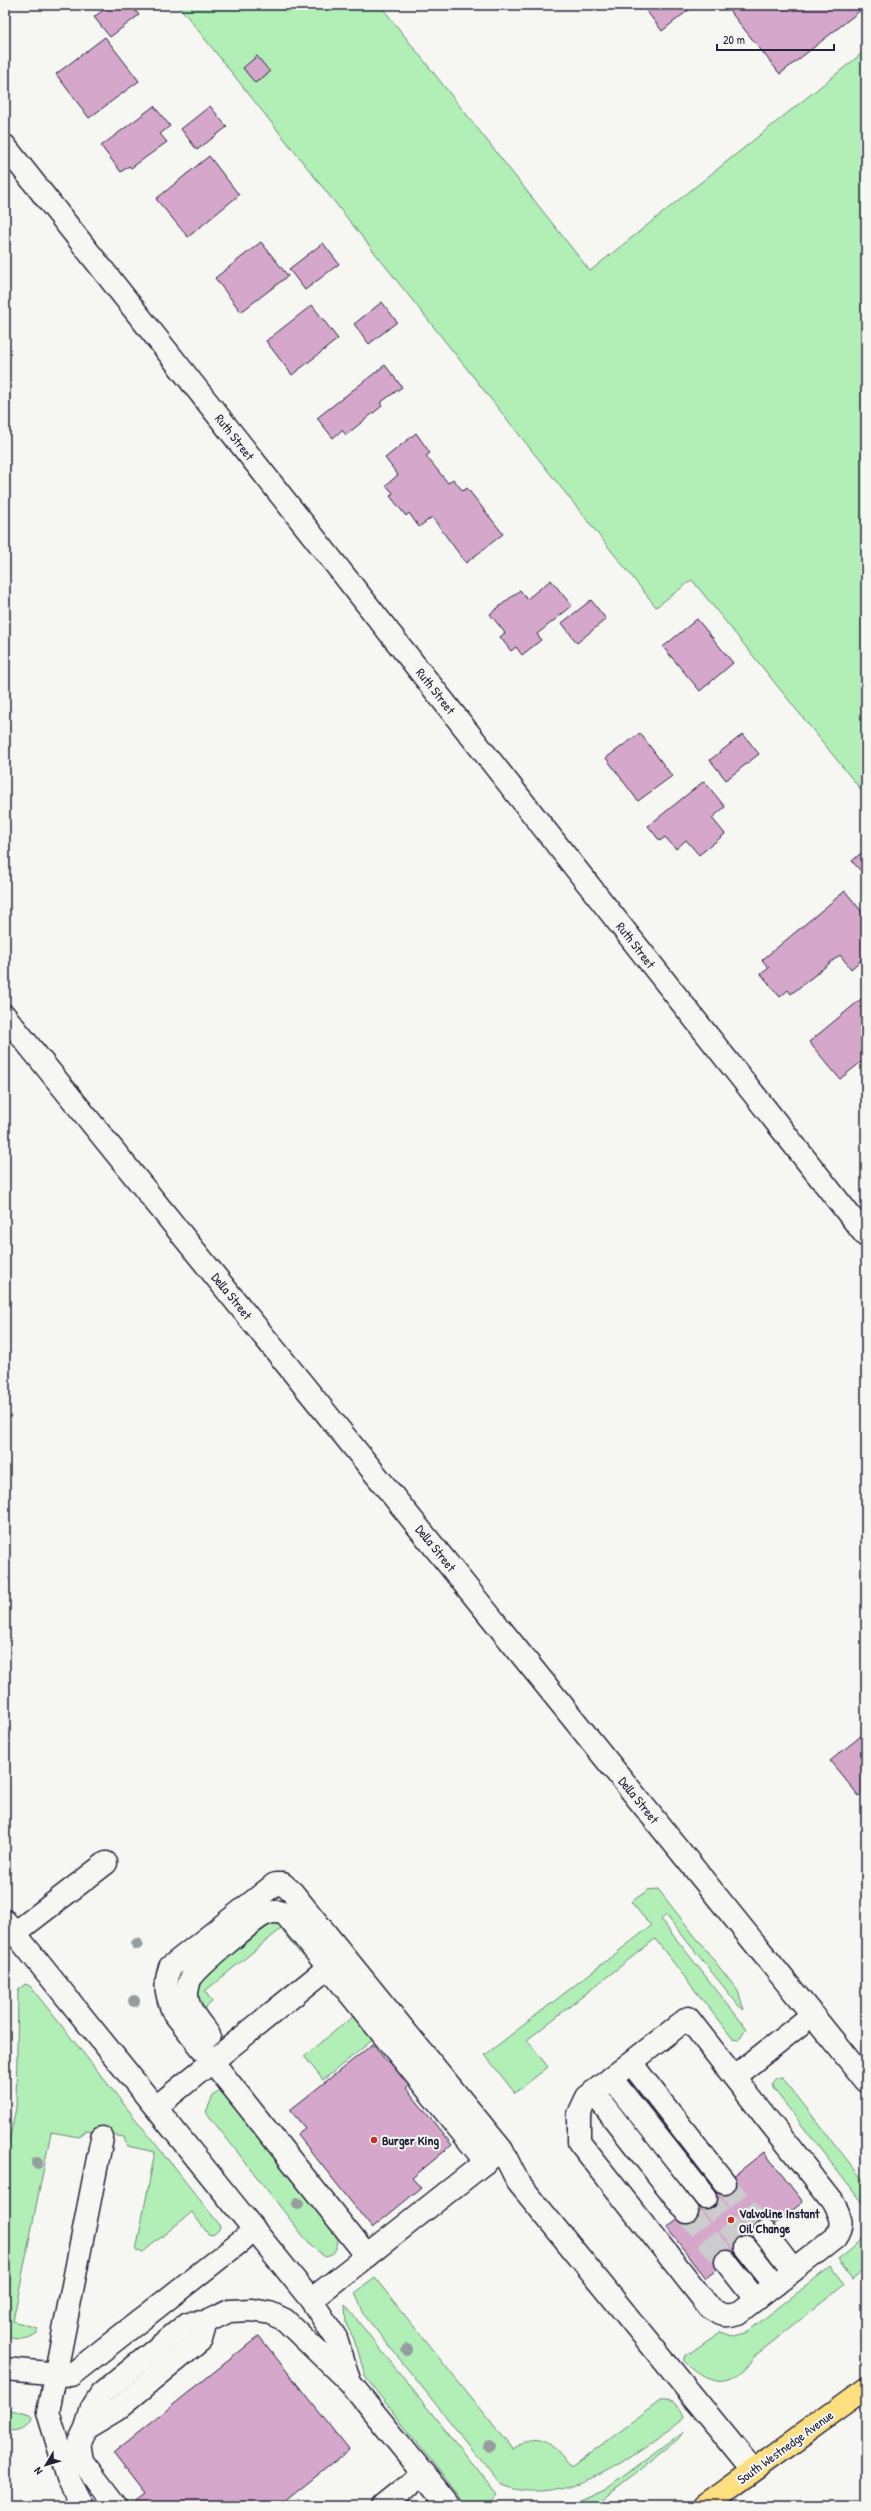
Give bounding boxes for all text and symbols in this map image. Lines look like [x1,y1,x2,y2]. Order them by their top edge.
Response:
scale bar [717,26,834,52]
text: 20 m [723,31,745,48]
street label: Ruth Street [211,410,259,464]
street label: Ruth Street [412,664,460,718]
street label: Ruth Street [612,918,660,972]
street label: Della Street [208,1269,257,1324]
street label: Della Street [412,1521,461,1576]
street label: Della Street [615,1773,664,1828]
place label: Burger King [382,2131,439,2150]
marker: Burger King [369,2135,379,2145]
place label: Valvoline Instant Oil Change [739,2204,820,2238]
marker: Valvoline Instant Oil Change [726,2215,736,2225]
street label: South Westnedge Avenue [733,2406,837,2488]
north arrow [26,2445,66,2485]
text: N [31,2464,45,2478]

